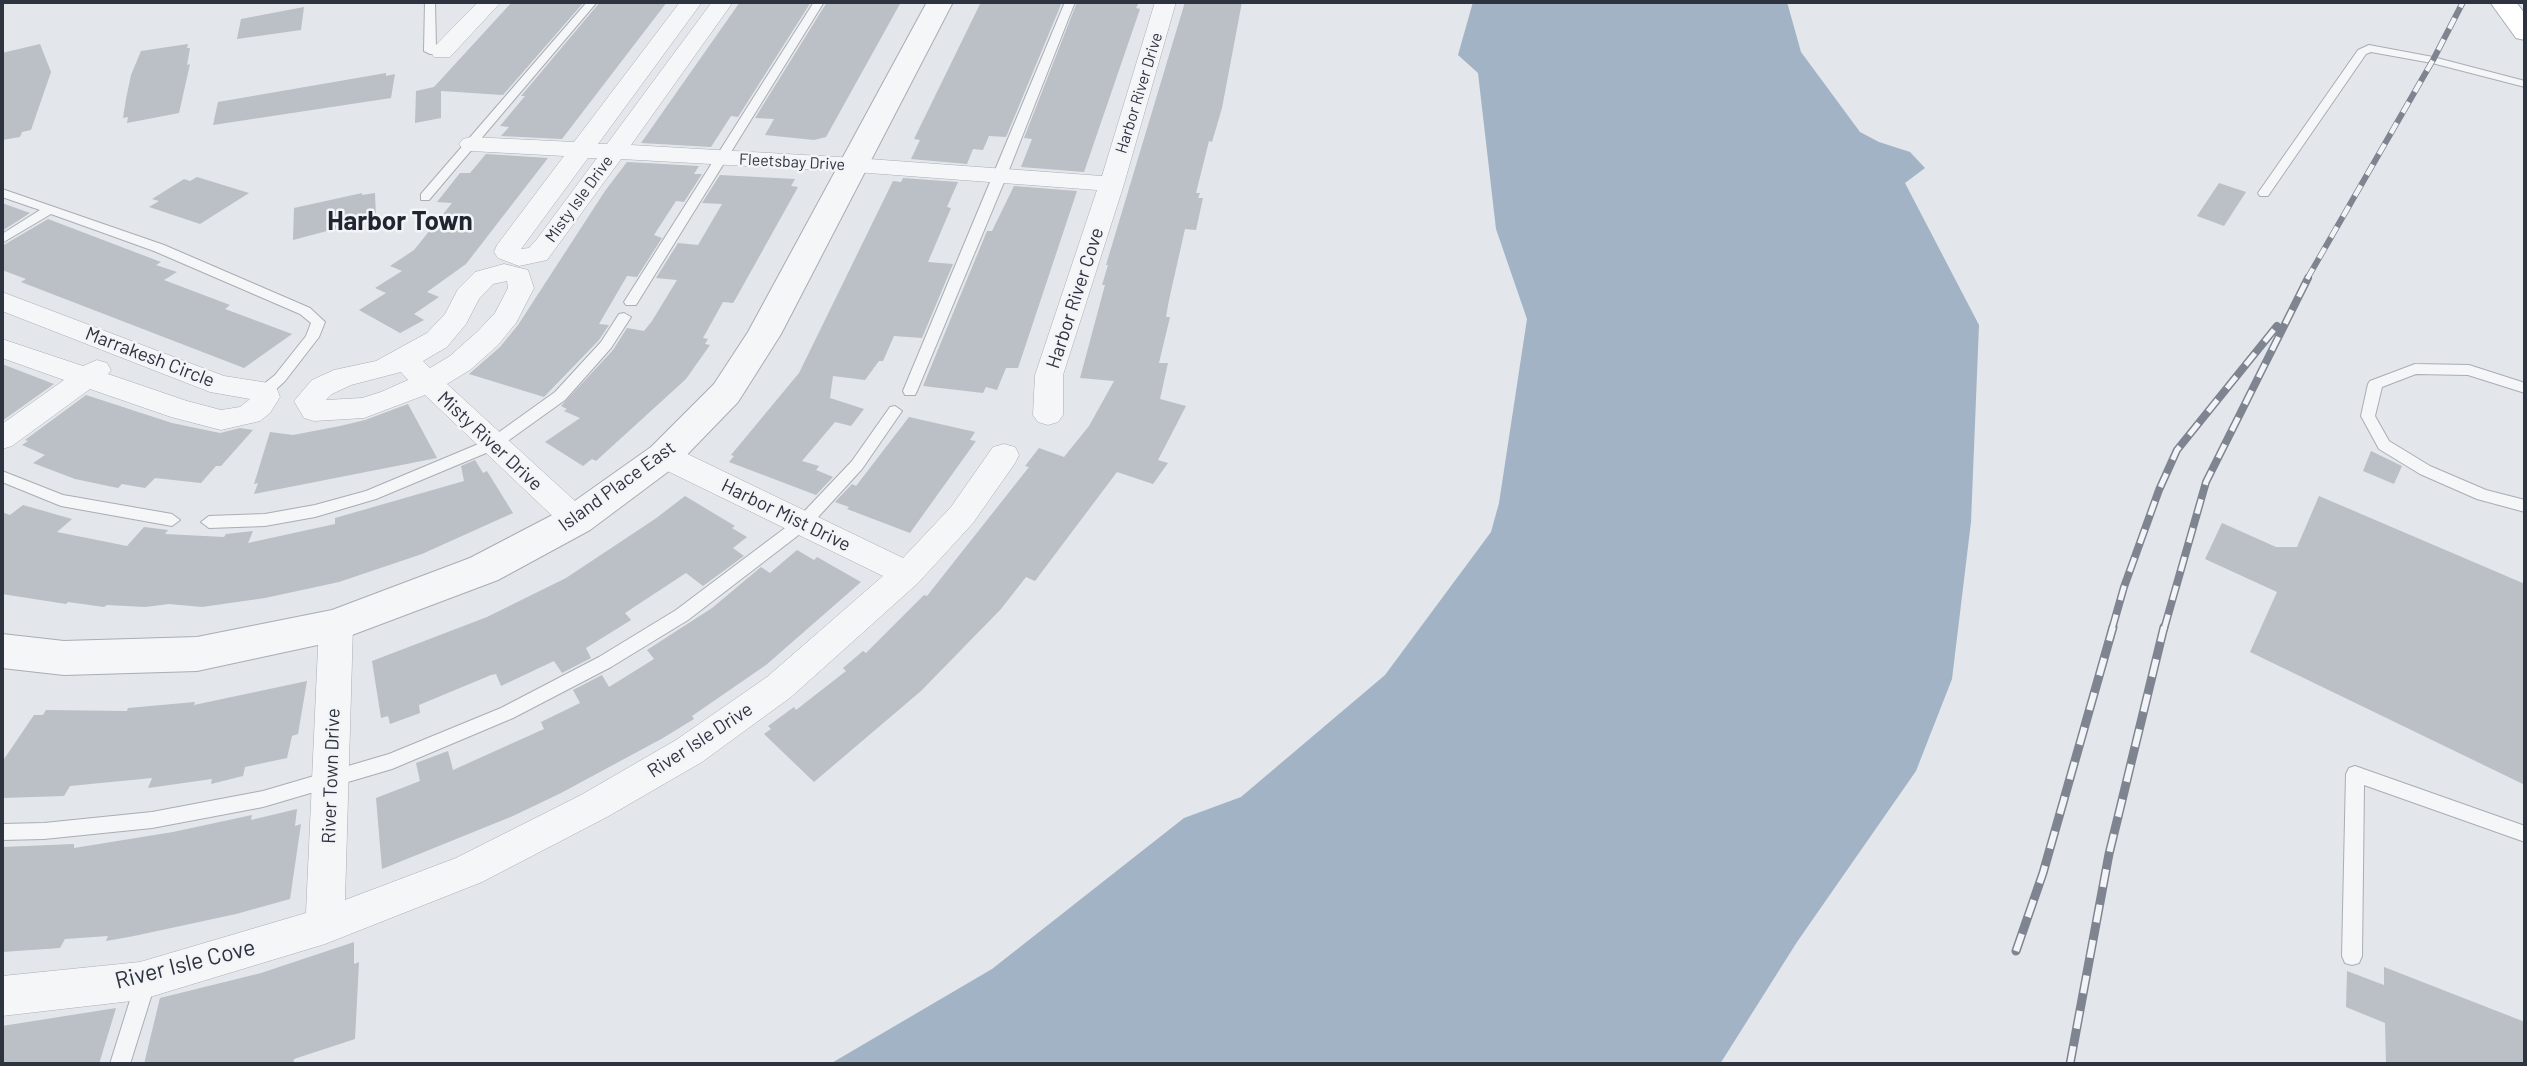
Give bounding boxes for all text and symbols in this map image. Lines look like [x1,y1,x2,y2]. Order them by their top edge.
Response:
street label: Harbor River Drive [1112,30,1166,156]
street label: Fleetsbay Drive [738,150,846,174]
street label: Misty Isle Drive [541,152,617,246]
district label: Harbor Town [327,205,473,237]
street label: Harbor River Cove [1041,225,1109,371]
street label: Marrakesh Circle [82,322,218,392]
street label: Misty River Drive [433,386,547,496]
street label: Island Place East [554,436,680,536]
street label: Harbor Mist Drive [718,474,854,556]
street label: River Isle Drive [643,698,757,782]
street label: River Town Drive [317,708,345,844]
street label: River Isle Cove [112,933,258,995]

